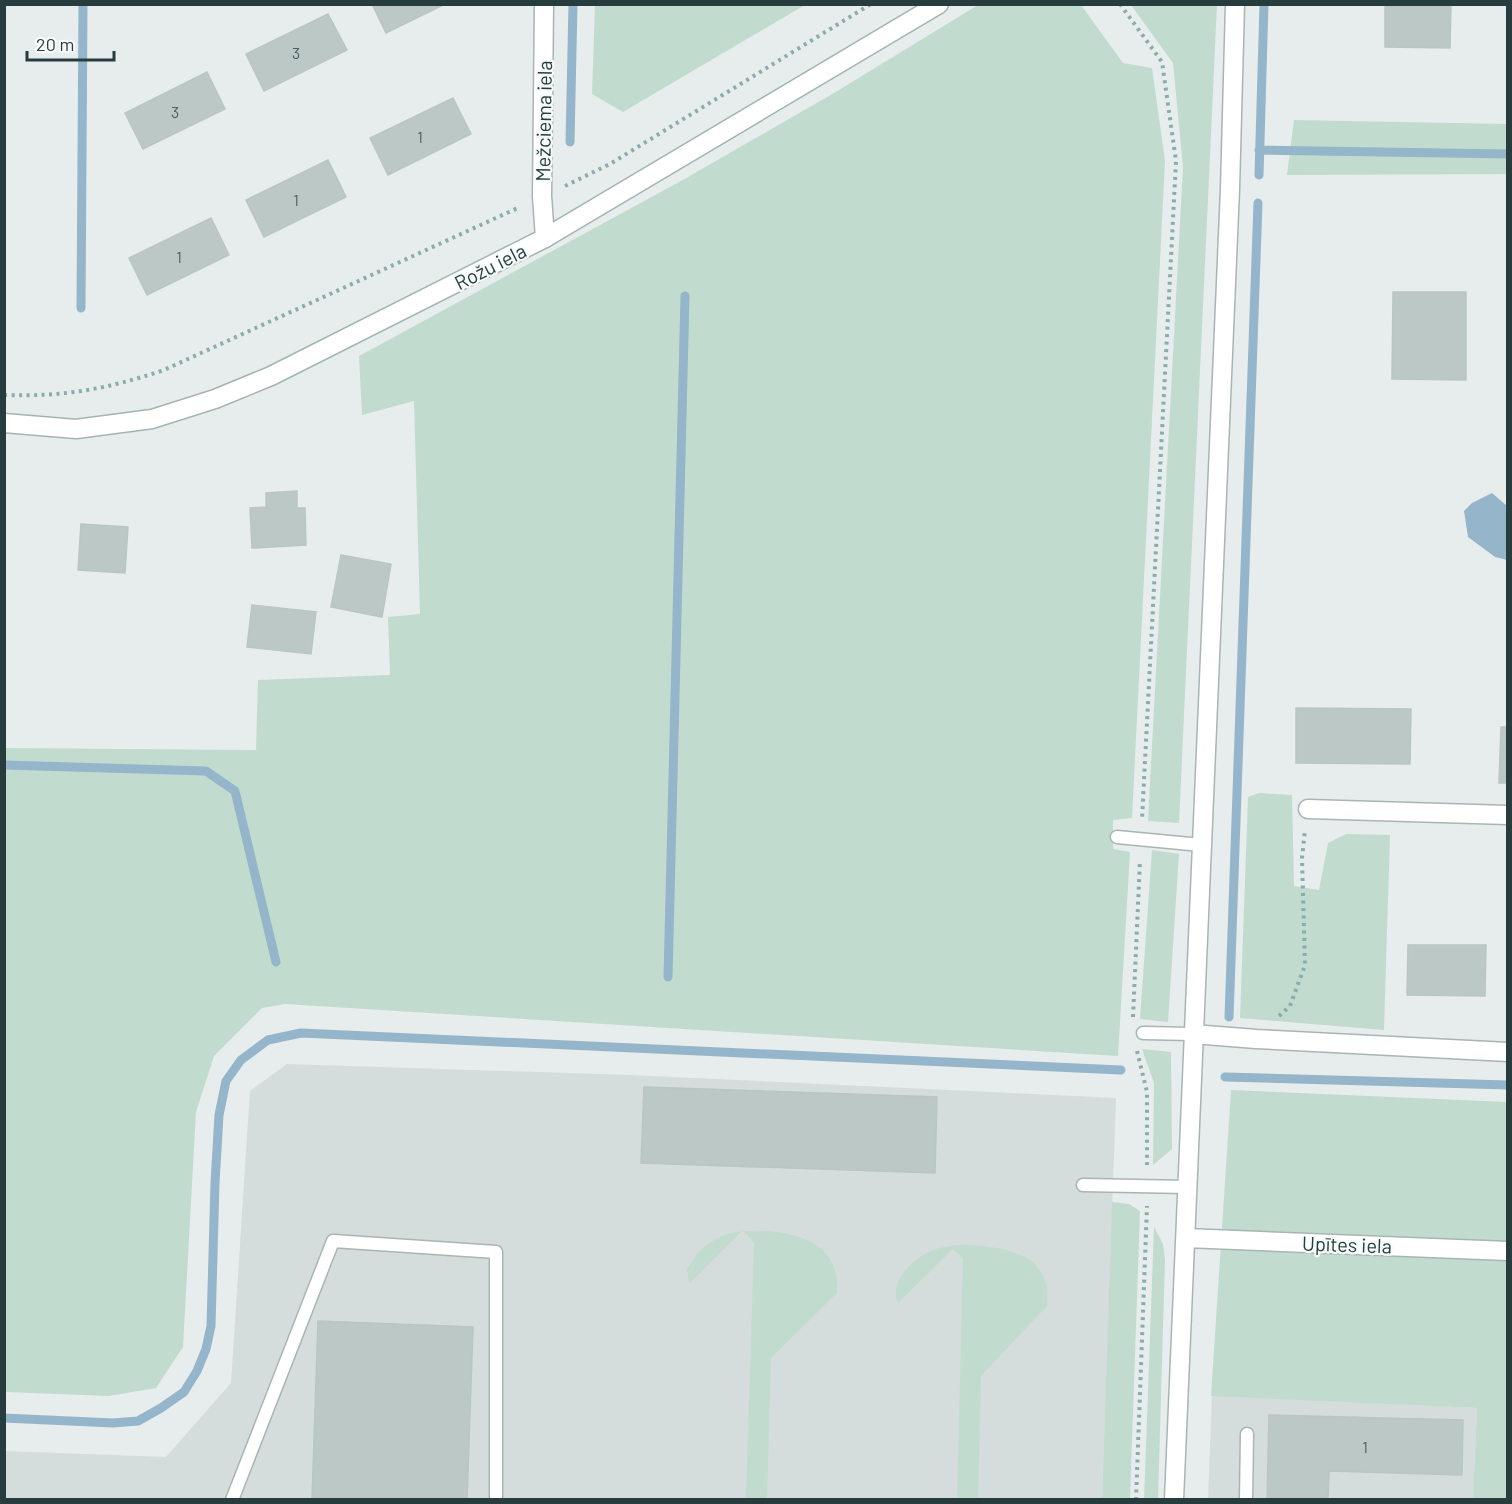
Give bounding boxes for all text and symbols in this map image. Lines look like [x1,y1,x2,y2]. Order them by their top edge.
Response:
scale bar [27,24,114,62]
text: 20 m [36,33,74,55]
house number: 3 [292,43,300,62]
street label: Mežciema iela [530,60,556,182]
house number: 3 [171,102,179,121]
house number: 1 [417,127,423,146]
house number: 1 [293,190,299,209]
street label: Rožu iela [450,238,530,294]
house number: 1 [176,247,182,266]
street label: Upītes iela [1302,1230,1392,1258]
house number: 1 [1362,1437,1368,1456]

